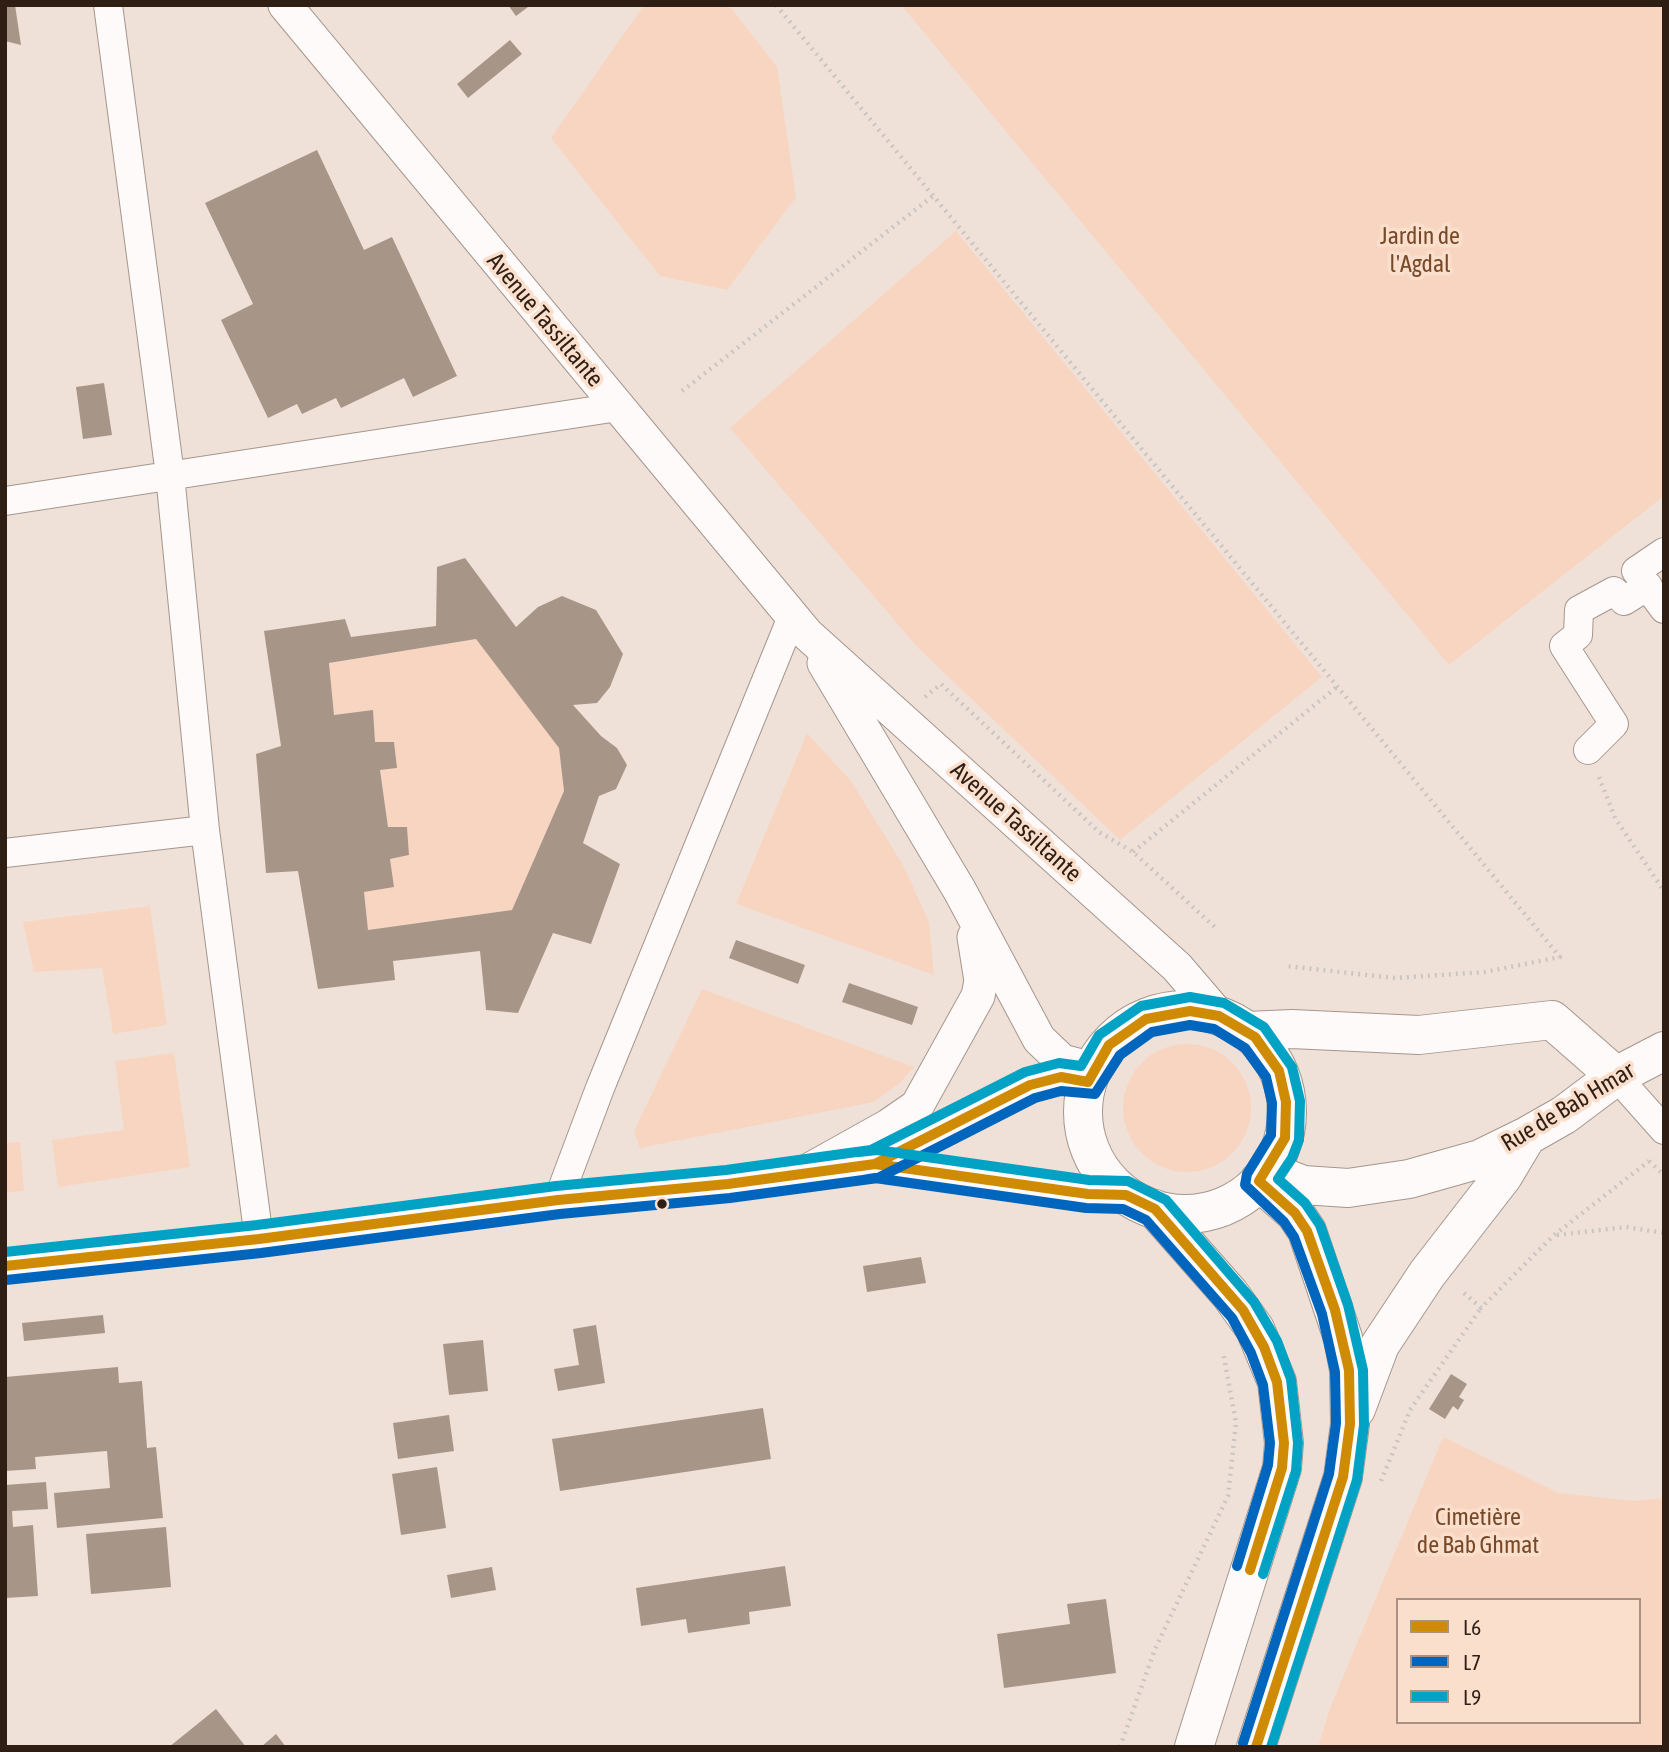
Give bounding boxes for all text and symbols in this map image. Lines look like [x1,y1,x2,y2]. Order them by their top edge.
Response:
park label: Jardin de l'Agdal [1380,222,1460,278]
street label: Avenue Tassiltante [481,247,609,393]
street label: Avenue Tassiltante [945,756,1087,888]
street label: Rue de Bab Hmar [1496,1056,1640,1158]
unlabelled marker [655,1197,669,1211]
park label: Cimetière de Bab Ghmat [1417,1503,1539,1559]
legend [1396,1598,1641,1724]
text: L6 [1463,1615,1481,1639]
text: L7 [1463,1650,1481,1674]
text: L9 [1463,1685,1481,1709]

